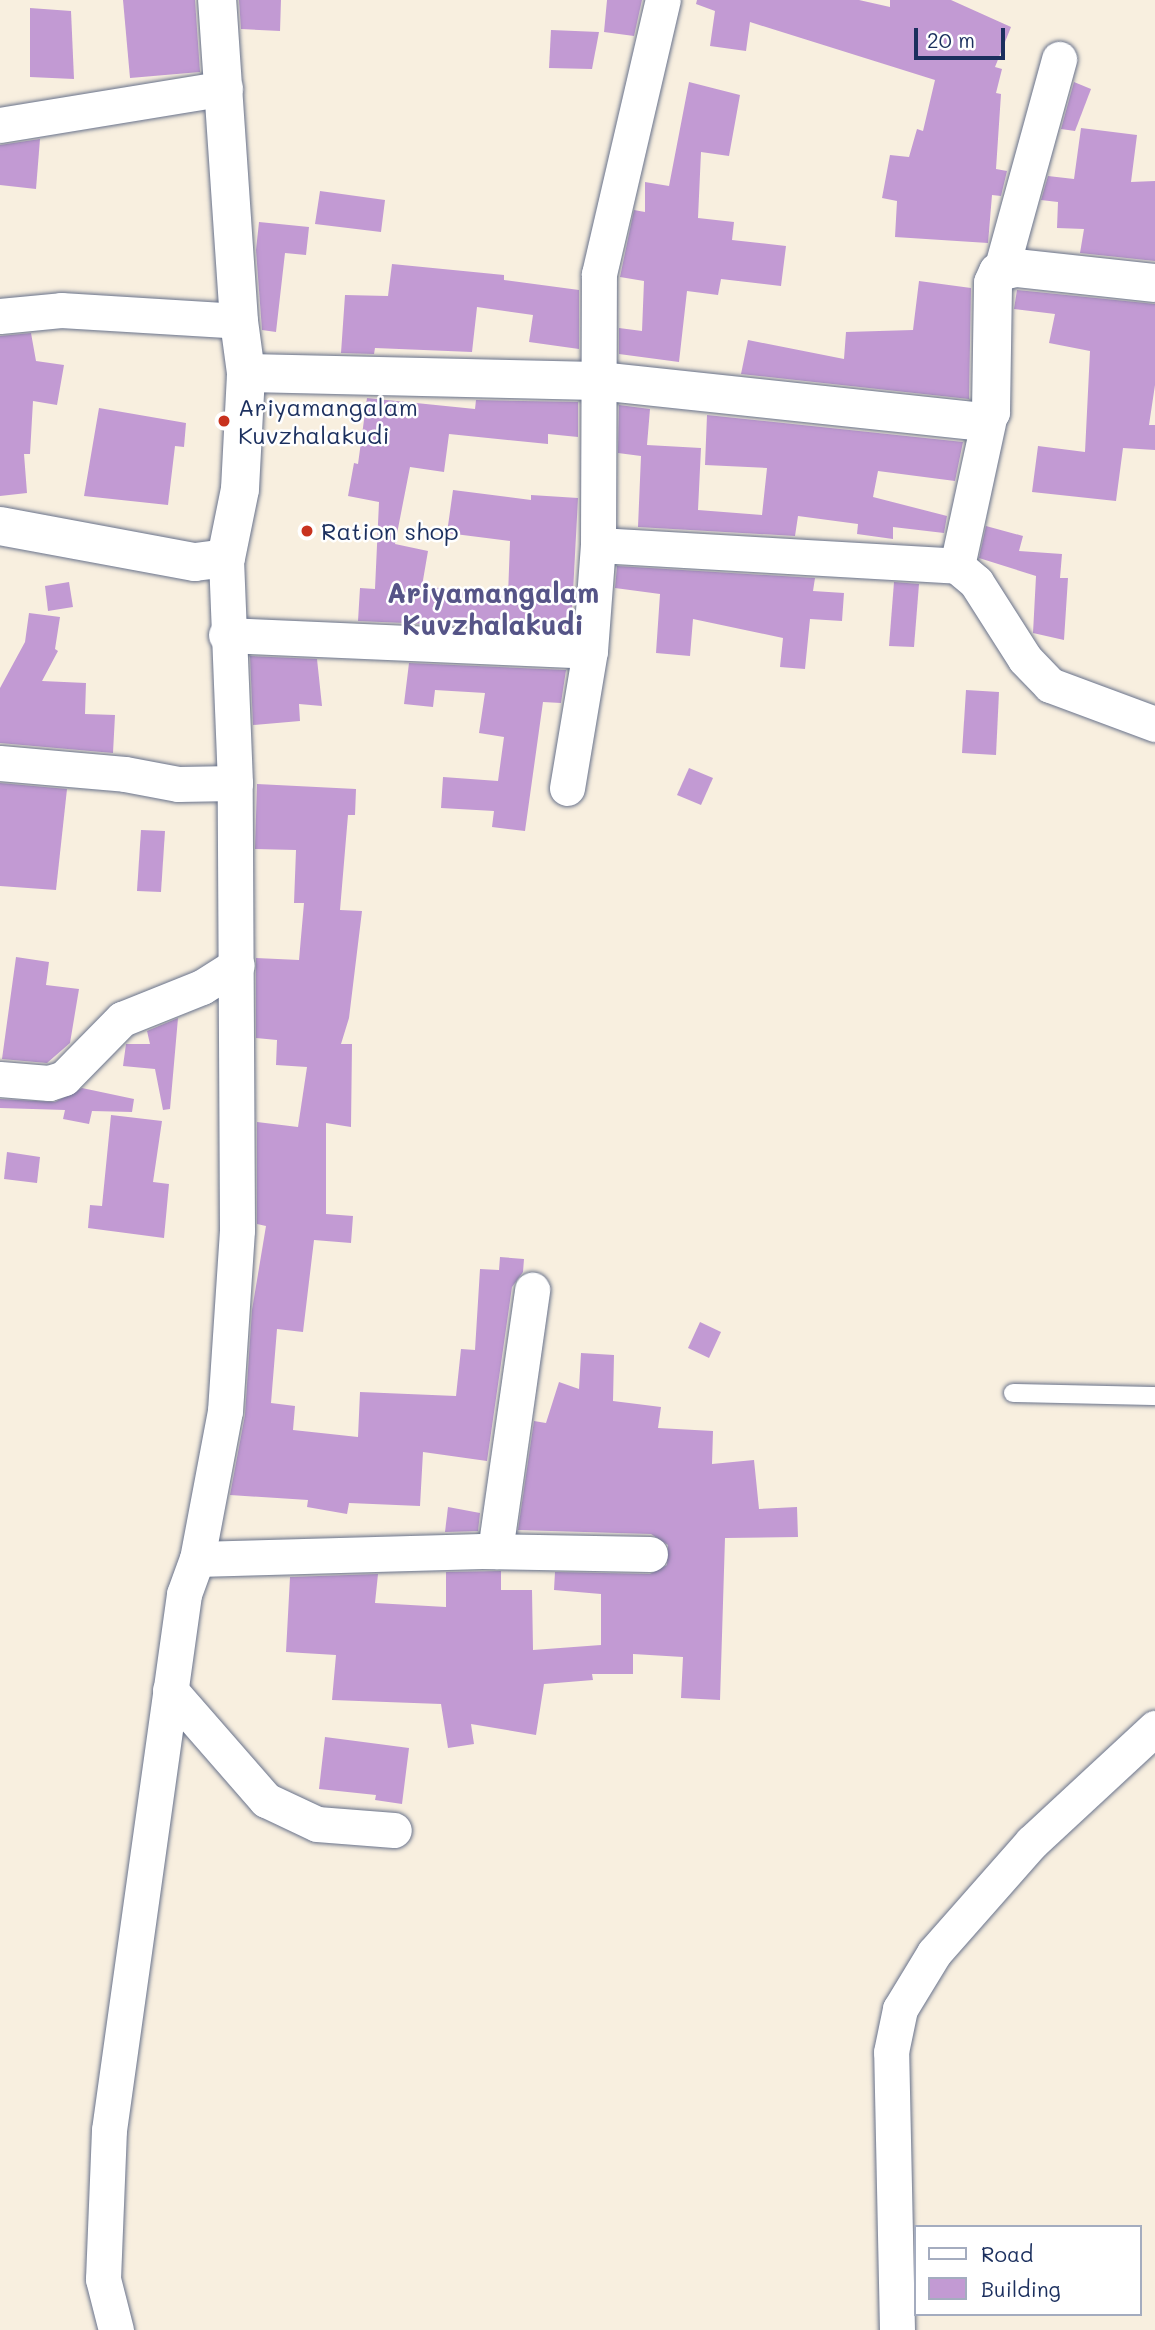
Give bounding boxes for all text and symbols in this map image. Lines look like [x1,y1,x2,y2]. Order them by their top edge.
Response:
scale bar [917,14,1008,58]
text: 20 m [927,26,975,53]
place label: Ariyamangalam Kuvzhalakudi [238,393,418,449]
marker: Ariyamangalam Kuvzhalakudi [216,413,232,429]
place label: Ration shop [321,517,459,545]
marker: Ration shop [299,523,315,539]
district label: Ariyamangalam Kuvzhalakudi [387,575,599,641]
legend [914,2225,1141,2316]
text: Road [981,2240,1033,2267]
text: Building [981,2275,1061,2302]

